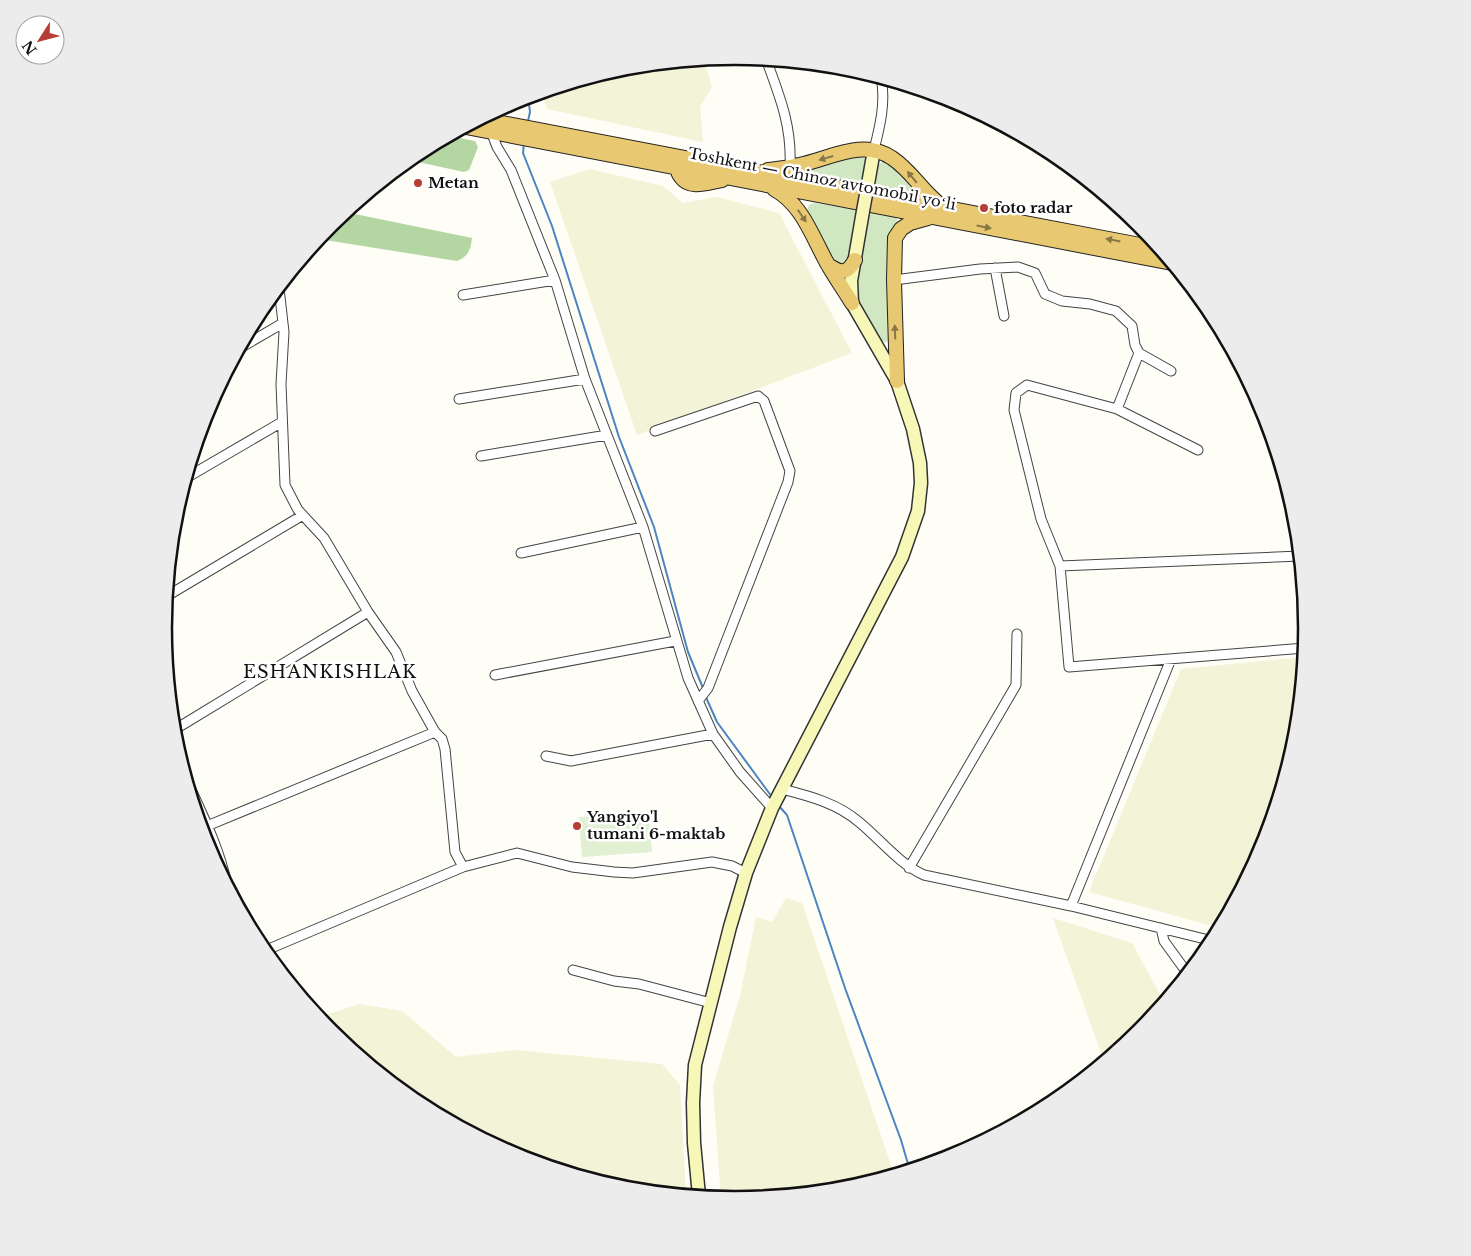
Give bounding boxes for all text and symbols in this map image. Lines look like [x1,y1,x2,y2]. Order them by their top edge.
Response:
north arrow [15,15,65,65]
text: N [18,37,41,58]
street label: Toshkent — Chinoz avtomobil yoʻli [687,143,958,214]
one-way arrow [819,154,834,162]
one-way arrow [906,170,917,183]
place label: Metan [428,173,479,192]
marker: Metan [412,177,424,189]
place label: foto radar [994,198,1073,217]
marker: foto radar [978,202,990,214]
one-way arrow [797,210,807,223]
one-way arrow [976,223,992,231]
one-way arrow [1104,236,1120,244]
one-way arrow [891,324,899,340]
district label: ESHANKISHLAK [243,661,417,683]
place label: Yangiyo'l tumani 6-maktab [586,807,725,843]
marker: Yangiyo'l tumani 6-maktab [571,820,583,832]

